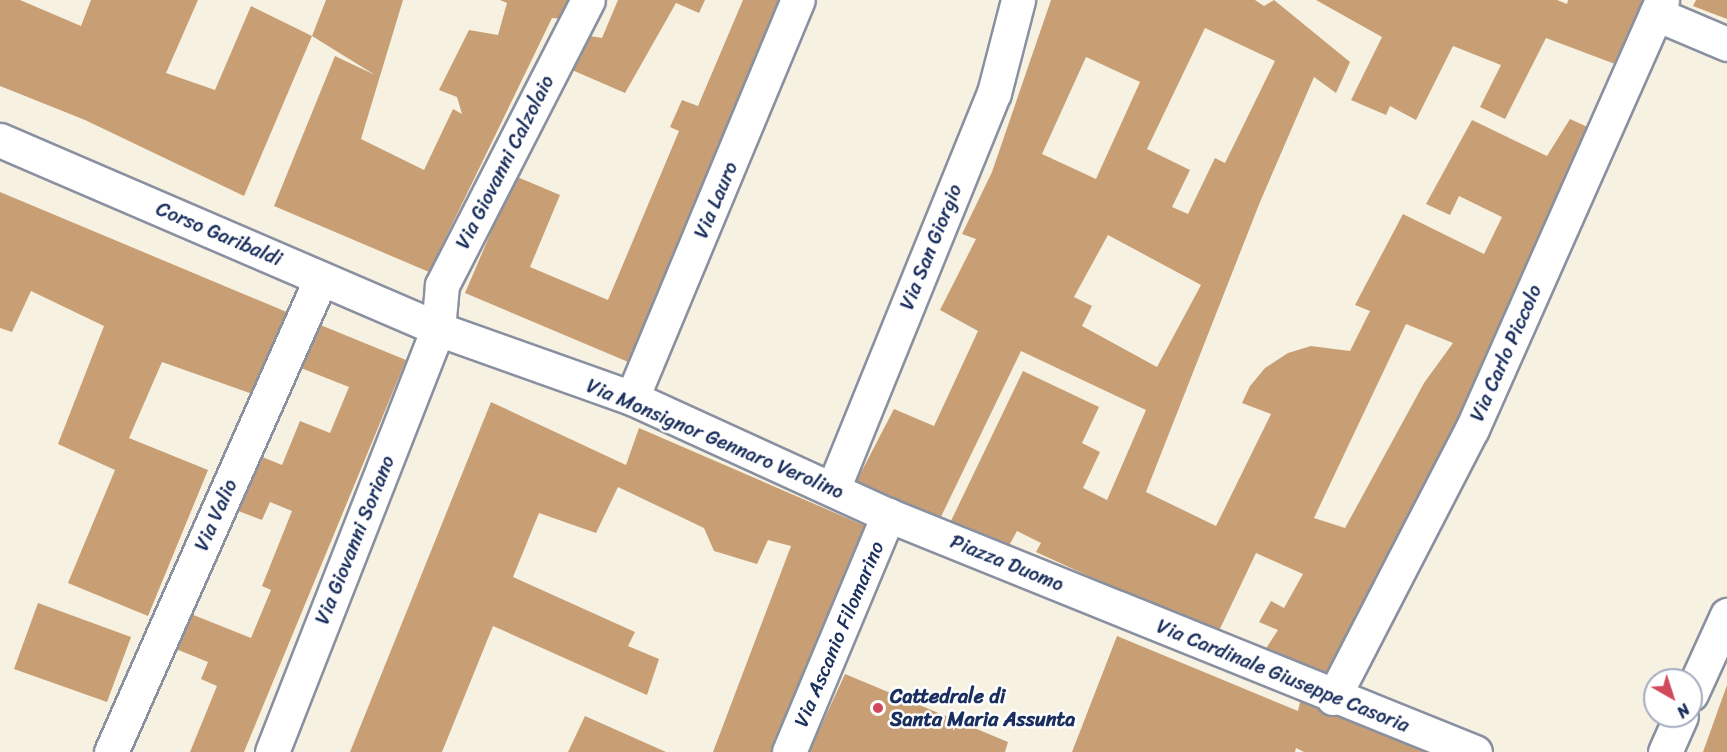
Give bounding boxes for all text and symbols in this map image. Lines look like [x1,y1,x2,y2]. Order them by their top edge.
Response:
street label: Via Giovanni Calzolaio [451,71,559,253]
street label: Via Lauro [689,158,743,242]
street label: Via San Giorgio [895,181,967,313]
street label: Corso Garibaldi [153,197,285,271]
street label: Via Carlo Piccolo [1465,281,1547,425]
street label: Via Monsignor Gennaro Verolino [583,374,847,504]
street label: Via Giovanni Soriano [310,452,400,628]
street label: Via Valio [190,476,242,554]
street label: Piazza Duomo [947,529,1067,597]
street label: Via Ascanio Filomarino [789,538,889,730]
street label: Via Cardinale Giuseppe Casoria [1153,614,1413,738]
north arrow [1643,668,1703,728]
place label: Cattedrale di Santa Maria Assunta [890,684,1075,731]
text: N [1670,696,1697,726]
marker: Cattedrale di Santa Maria Assunta [871,701,885,715]

